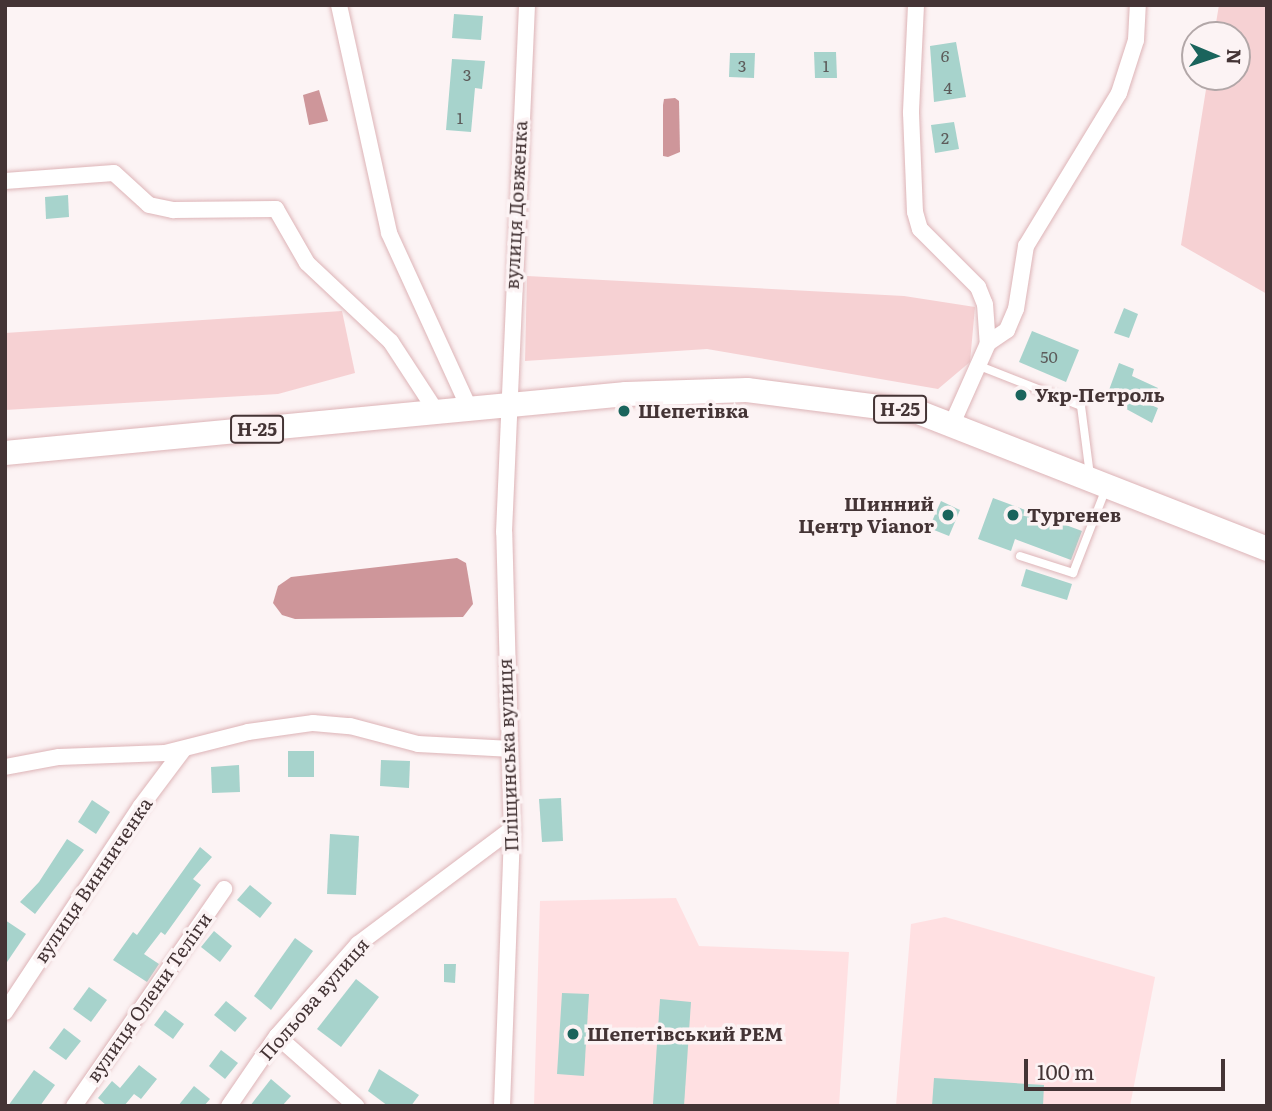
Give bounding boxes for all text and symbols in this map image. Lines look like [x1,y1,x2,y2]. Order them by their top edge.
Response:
north arrow [1181,21,1251,91]
house number: 6 [941,45,949,65]
text: N [1221,48,1249,65]
house number: 3 [738,55,746,75]
house number: 1 [823,55,829,75]
house number: 3 [463,64,471,84]
house number: 4 [944,77,952,97]
house number: 1 [457,107,463,127]
street label: вулиця Довженка [500,120,532,290]
house number: 2 [941,127,949,147]
house number: 50 [1040,346,1058,366]
place label: Укр-Петроль [1035,384,1165,406]
marker: Укр-Петроль [1013,387,1029,403]
road number: Н-25 [872,394,928,424]
place label: Шепетівка [638,400,749,422]
marker: Шепетівка [616,403,632,419]
road number: Н-25 [229,414,285,444]
place label: Шинний Центр Vianor [798,493,934,537]
place label: Тургенев [1027,504,1121,526]
marker: Шинний Центр Vianor [940,507,956,523]
marker: Тургенев [1005,507,1021,523]
street label: Пліщинська вулиця [493,658,523,852]
street label: вулиця Винниченка [29,793,157,967]
street label: вулиця Олени Теліги [82,908,216,1086]
street label: Польова вулиця [255,933,373,1065]
place label: Шепетівський РЕМ [587,1023,783,1045]
marker: Шепетівський РЕМ [565,1026,581,1042]
scale bar [1027,1044,1228,1088]
text: 100 m [1037,1055,1094,1086]

